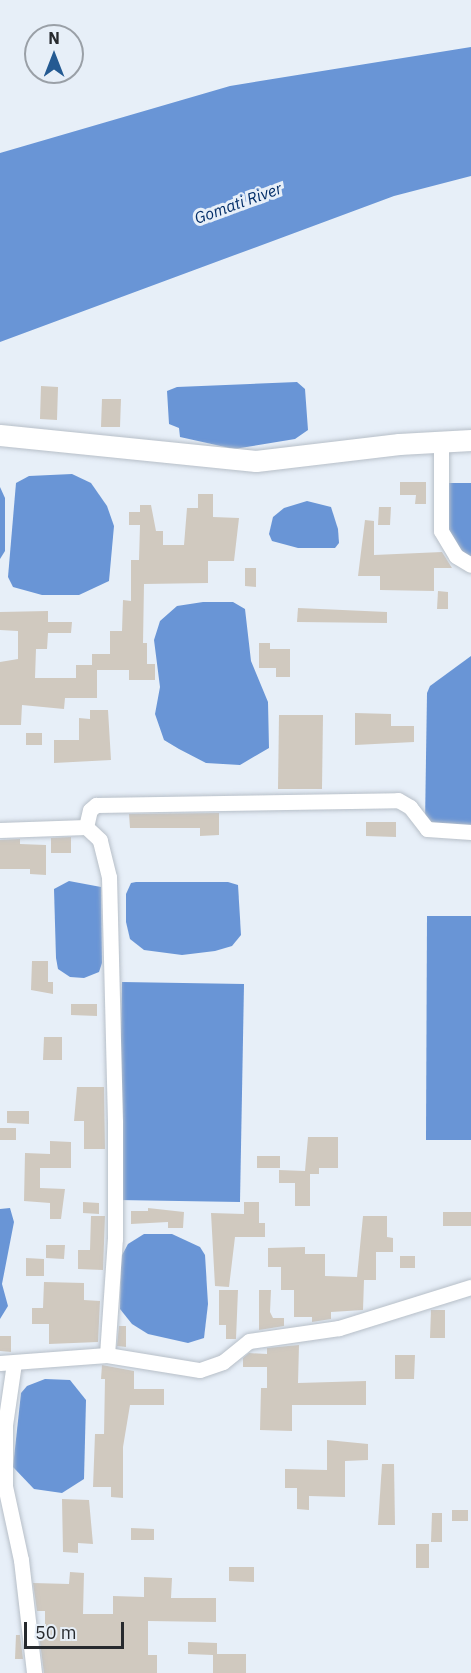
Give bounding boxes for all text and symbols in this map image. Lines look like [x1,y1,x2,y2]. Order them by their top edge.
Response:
north arrow [24,24,84,84]
text: N [48,28,60,48]
water label: Gomati River [192,178,284,228]
scale bar [27,1610,128,1648]
text: 50 m [35,1621,77,1644]

